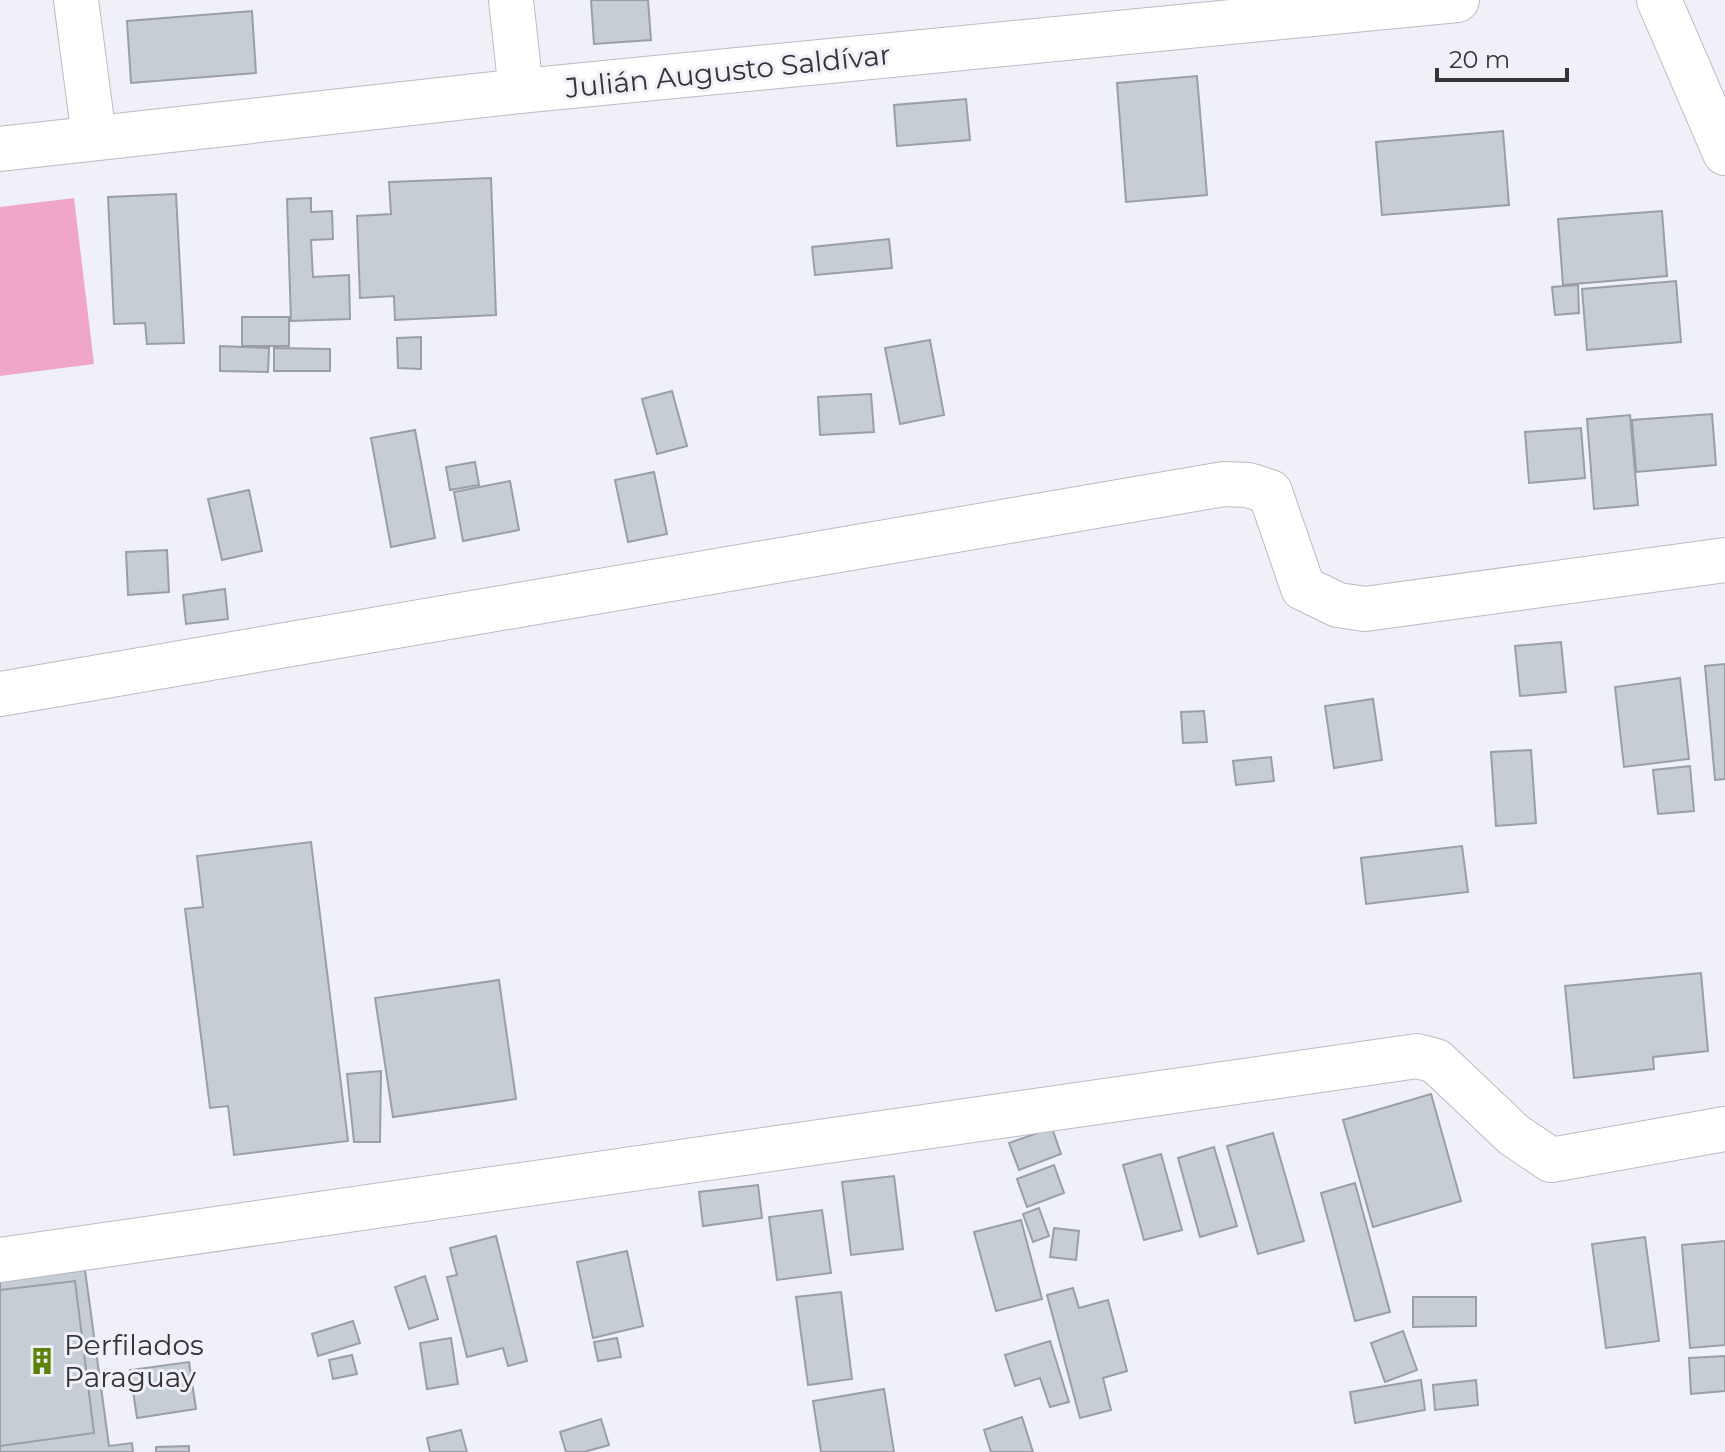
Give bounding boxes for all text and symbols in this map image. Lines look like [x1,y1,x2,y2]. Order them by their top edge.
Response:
scale bar [1437,32,1567,82]
street label: Julián Augusto Saldívar [563,37,892,105]
text: 20 m [1449,45,1510,74]
place label: Perfilados Paraguay [64,1328,204,1394]
building icon: Perfilados Paraguay [27,1346,57,1376]

